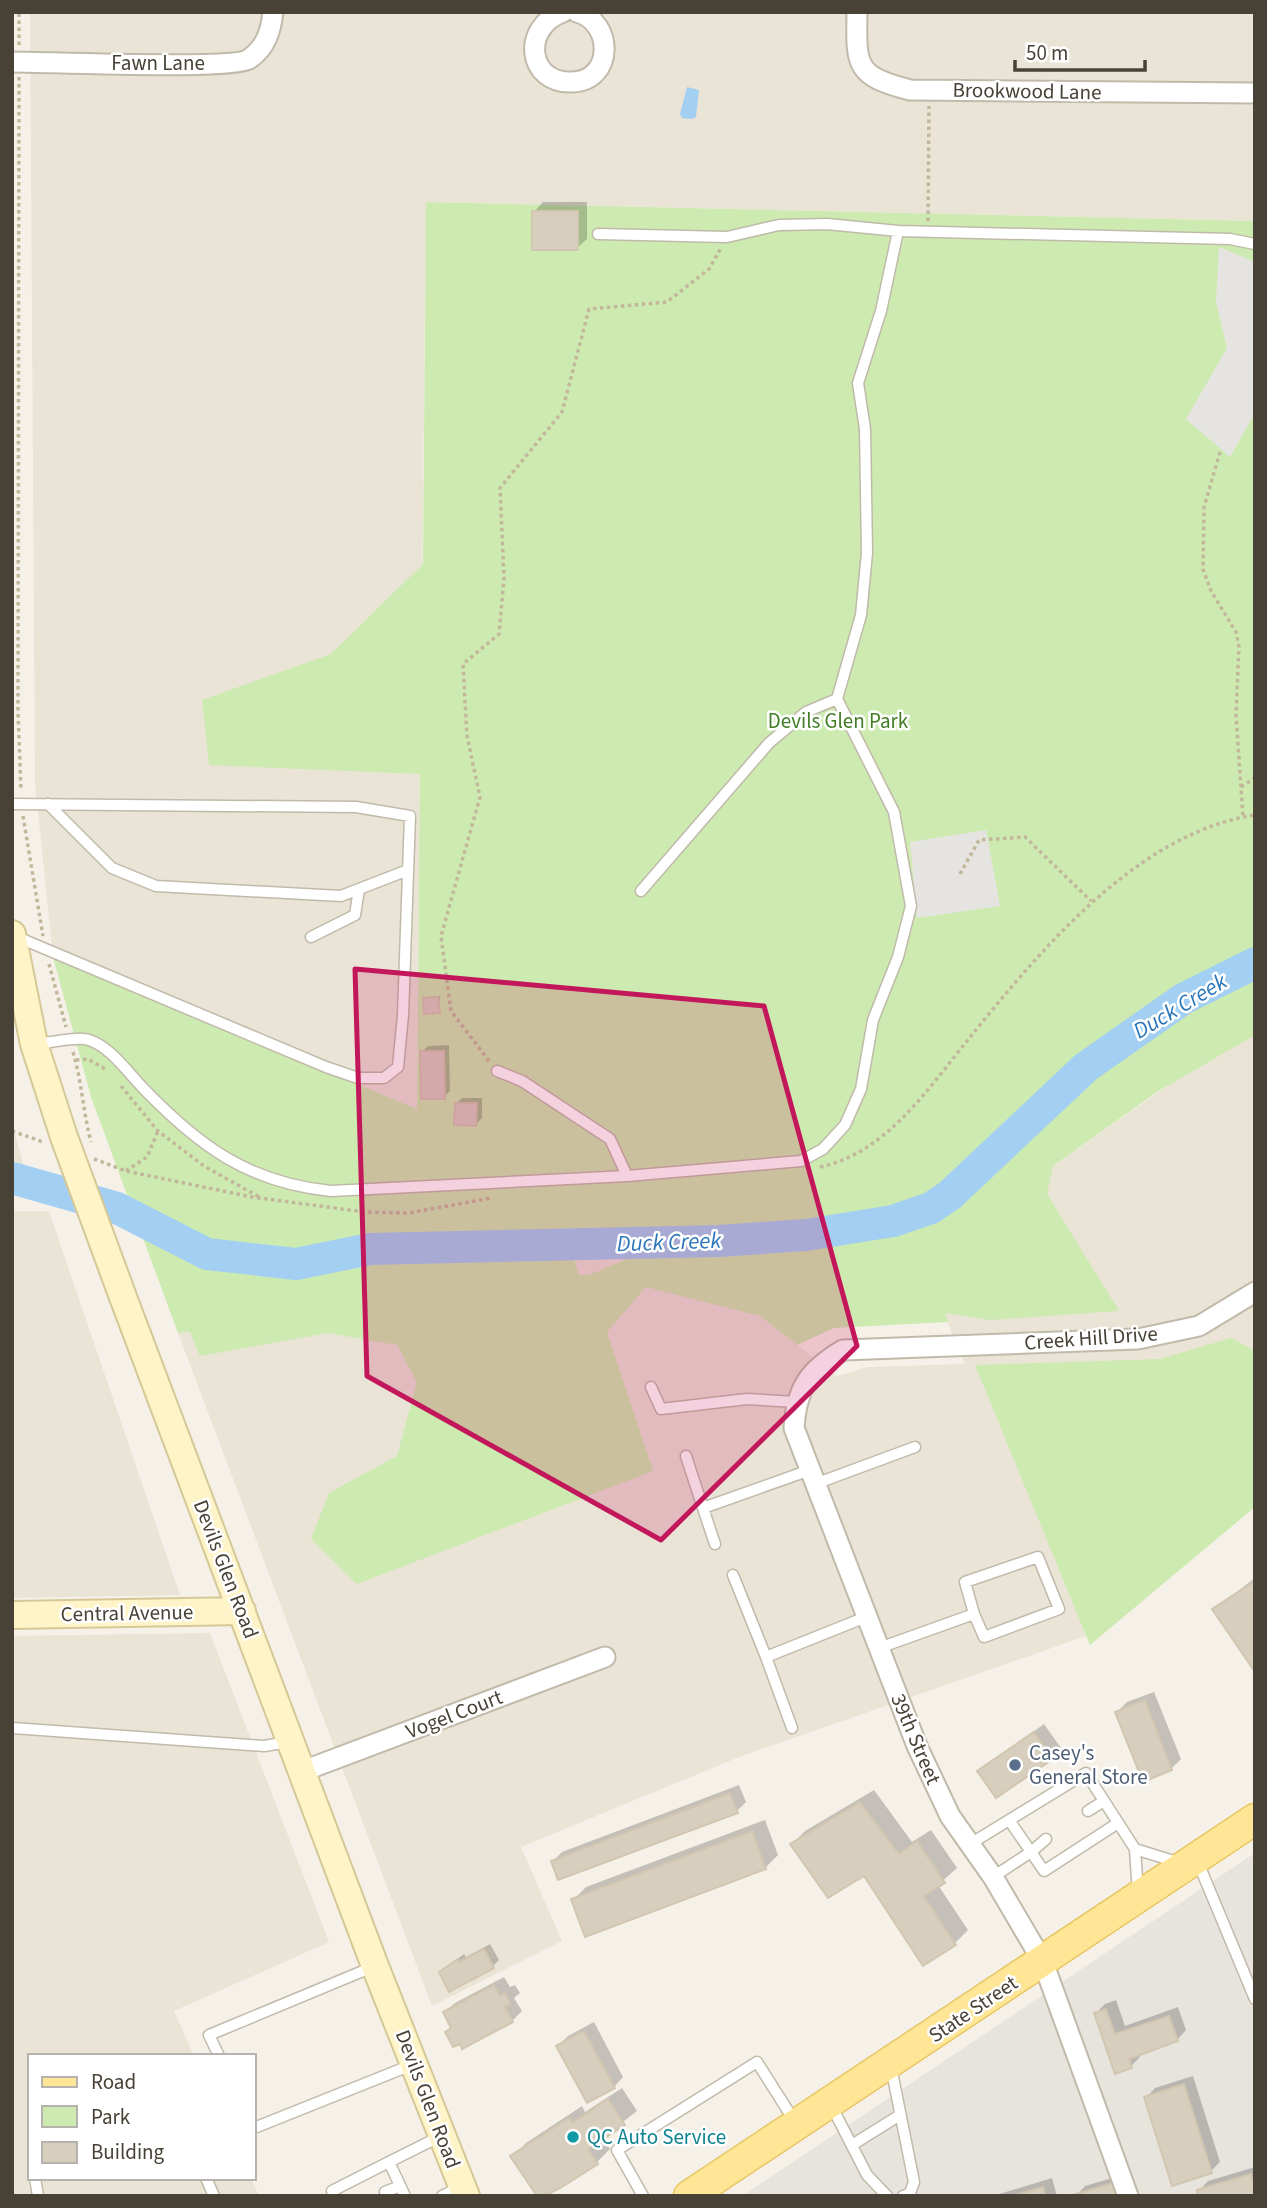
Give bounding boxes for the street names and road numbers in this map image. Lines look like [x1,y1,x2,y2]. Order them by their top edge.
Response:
street label: Fawn Lane [111,48,205,78]
street label: Brookwood Lane [952,75,1102,107]
street label: Creek Hill Drive [1023,1318,1159,1358]
street label: Devils Glen Road [186,1495,266,1643]
street label: Central Avenue [60,1597,194,1629]
street label: Vogel Court [401,1682,507,1746]
street label: 39th Street [883,1689,949,1789]
street label: State Street [922,1968,1024,2050]
street label: Devils Glen Road [388,2025,468,2173]

